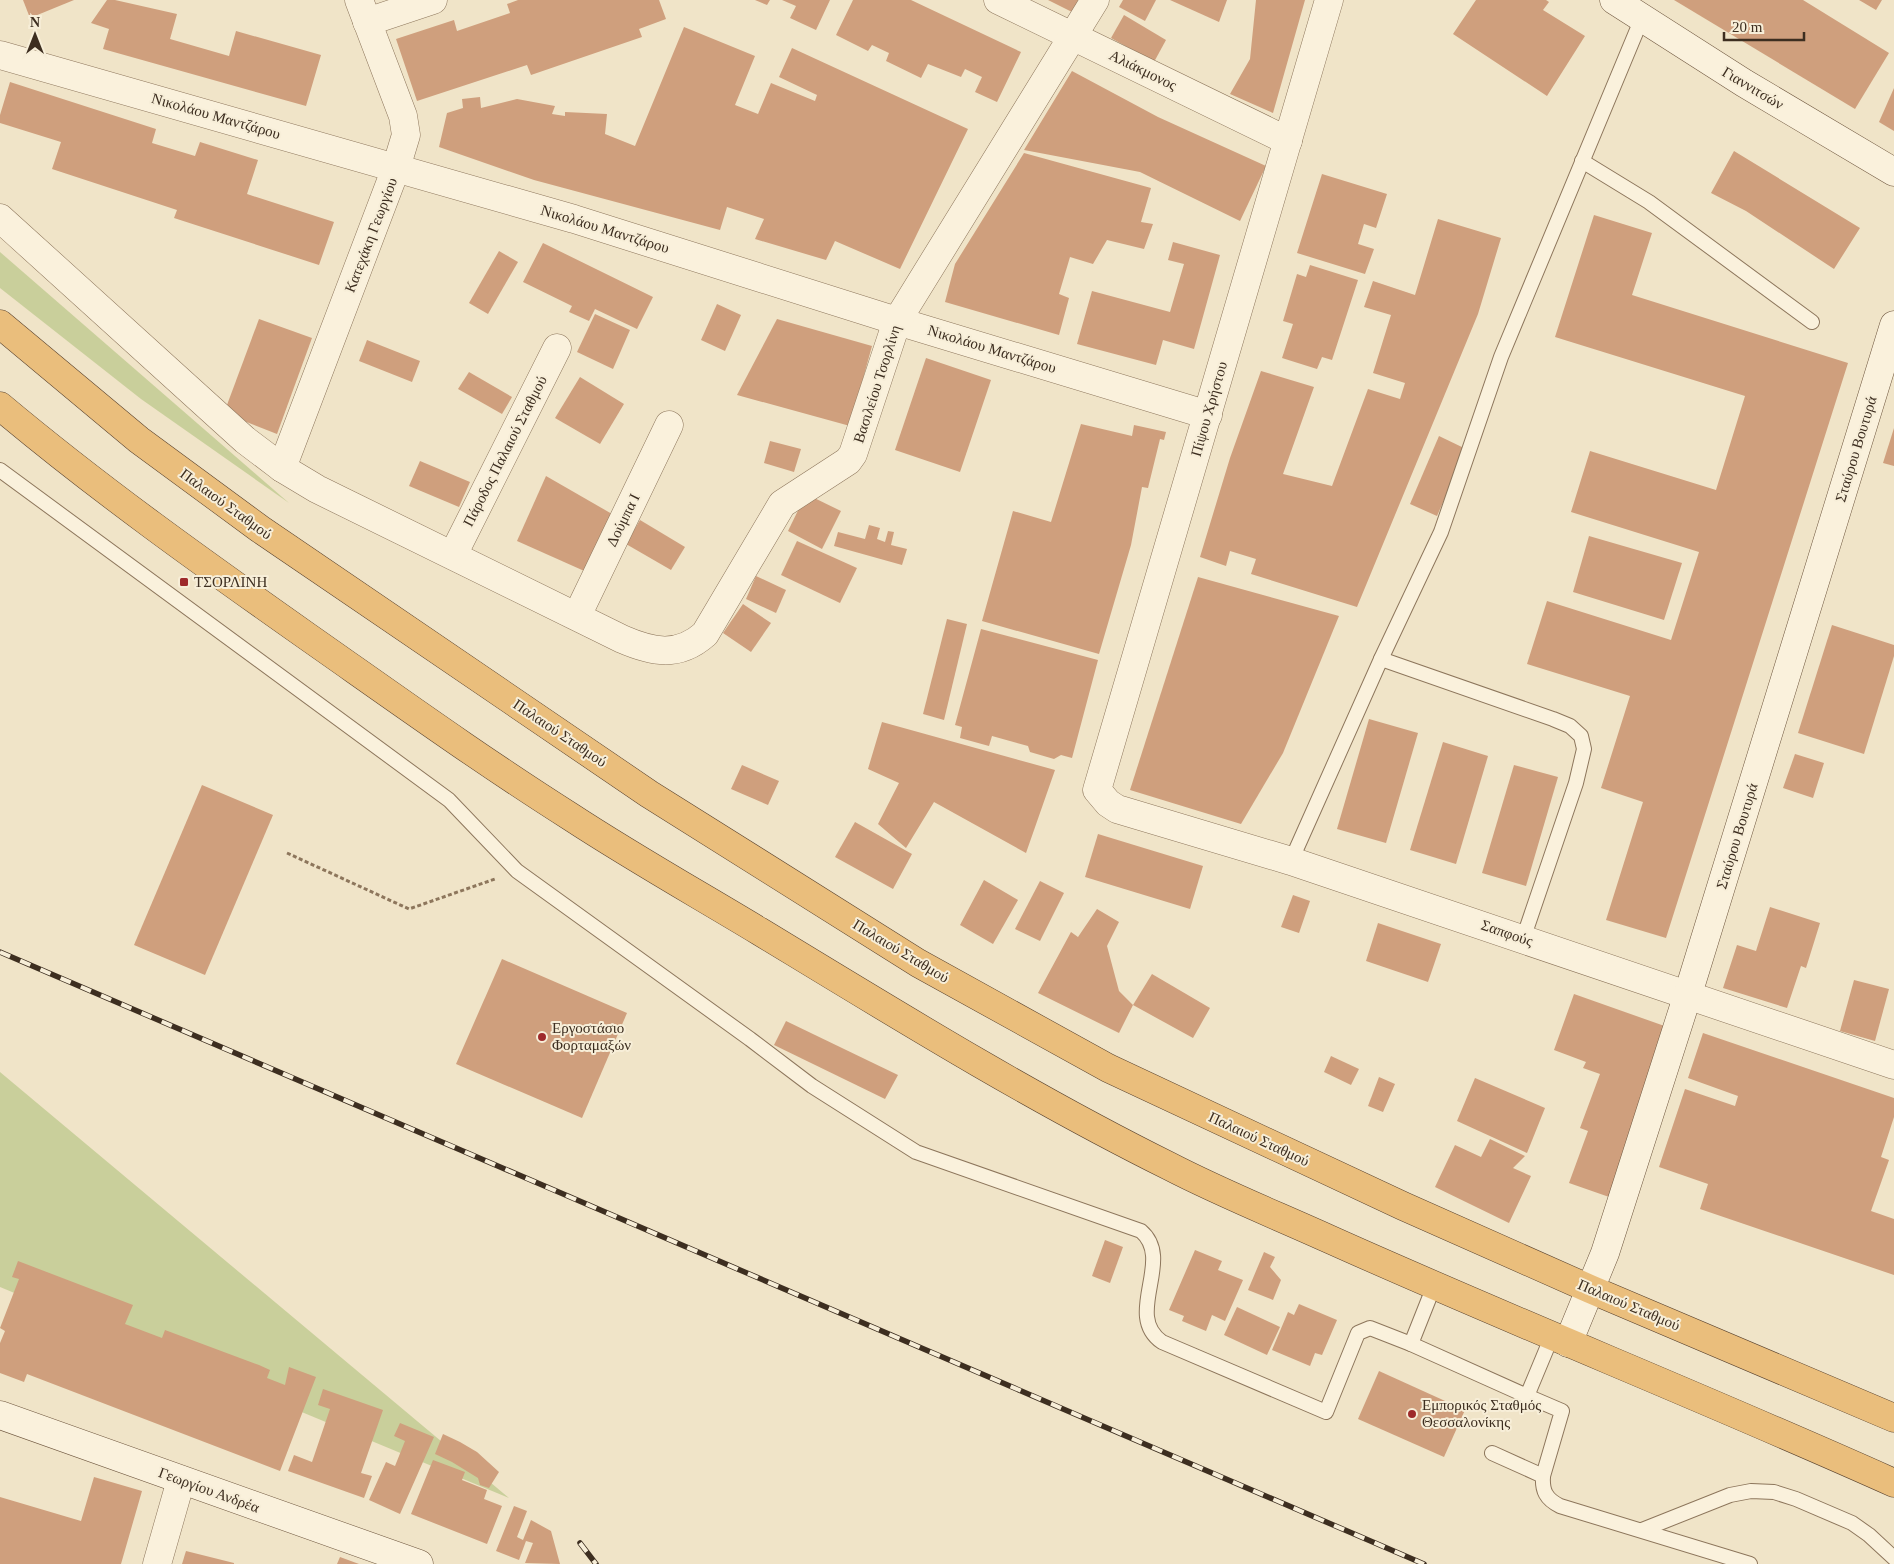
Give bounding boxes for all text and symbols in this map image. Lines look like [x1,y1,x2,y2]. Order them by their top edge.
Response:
north arrow [10,10,60,60]
scale bar [1724,10,1804,42]
text: N [30,15,40,30]
text: 20 m [1732,19,1763,35]
street label: Αλιάκμονος [1107,47,1179,93]
street label: Γιαννιτσών [1720,64,1787,113]
street label: Νικολάου Μαντζάρου [150,90,282,142]
street label: Κατεχάκη Γεωργίου [342,175,400,295]
street label: Νικολάου Μαντζάρου [539,202,671,256]
street label: Νικολάου Μαντζάρου [926,322,1058,376]
street label: Βασιλείου Τσορλίνη [850,323,904,445]
street label: Πίψου Χρήστου [1188,360,1230,458]
street label: Πάροδος Παλαιού Σταθμού [460,373,550,529]
street label: Σταύρου Βουτυρά [1832,394,1880,504]
street label: Παλαιού Σταθμού [177,465,275,543]
street label: Δούμπα Ι [603,491,643,549]
place label: ΤΣΟΡΛΙΝΗ [194,574,267,590]
marker: ΤΣΟΡΛΙΝΗ [178,576,190,588]
street label: Παλαιού Σταθμού [510,696,610,770]
street label: Σταύρου Βουτυρά [1713,781,1761,891]
street label: Παλαιού Σταθμού [850,916,952,986]
street label: Σαπφούς [1479,917,1535,949]
place label: Εργοστάσιο Φορταμαξών [552,1020,631,1053]
marker: Εργοστάσιο Φορταμαξών [536,1031,548,1043]
street label: Παλαιού Σταθμού [1206,1109,1312,1169]
street label: Παλαιού Σταθμού [1576,1276,1682,1334]
place label: Εμπορικός Σταθμός Θεσσαλονίκης [1422,1397,1541,1430]
marker: Εμπορικός Σταθμός Θεσσαλονίκης [1406,1408,1418,1420]
street label: Γεωργίου Ανδρέα [156,1464,262,1516]

